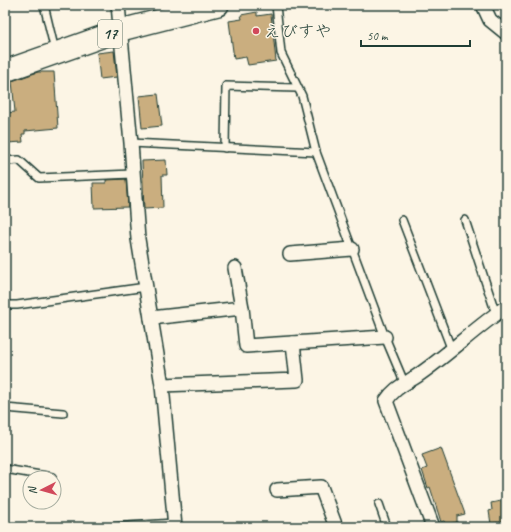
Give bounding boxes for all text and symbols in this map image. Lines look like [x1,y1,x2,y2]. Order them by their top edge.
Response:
road number: 17 [98,20,122,48]
place label: えびすや [264,21,332,42]
scale bar [361,22,470,48]
marker: えびすや [251,26,261,36]
text: 50 m [367,28,389,44]
north arrow [22,470,62,510]
text: N [25,485,39,495]

